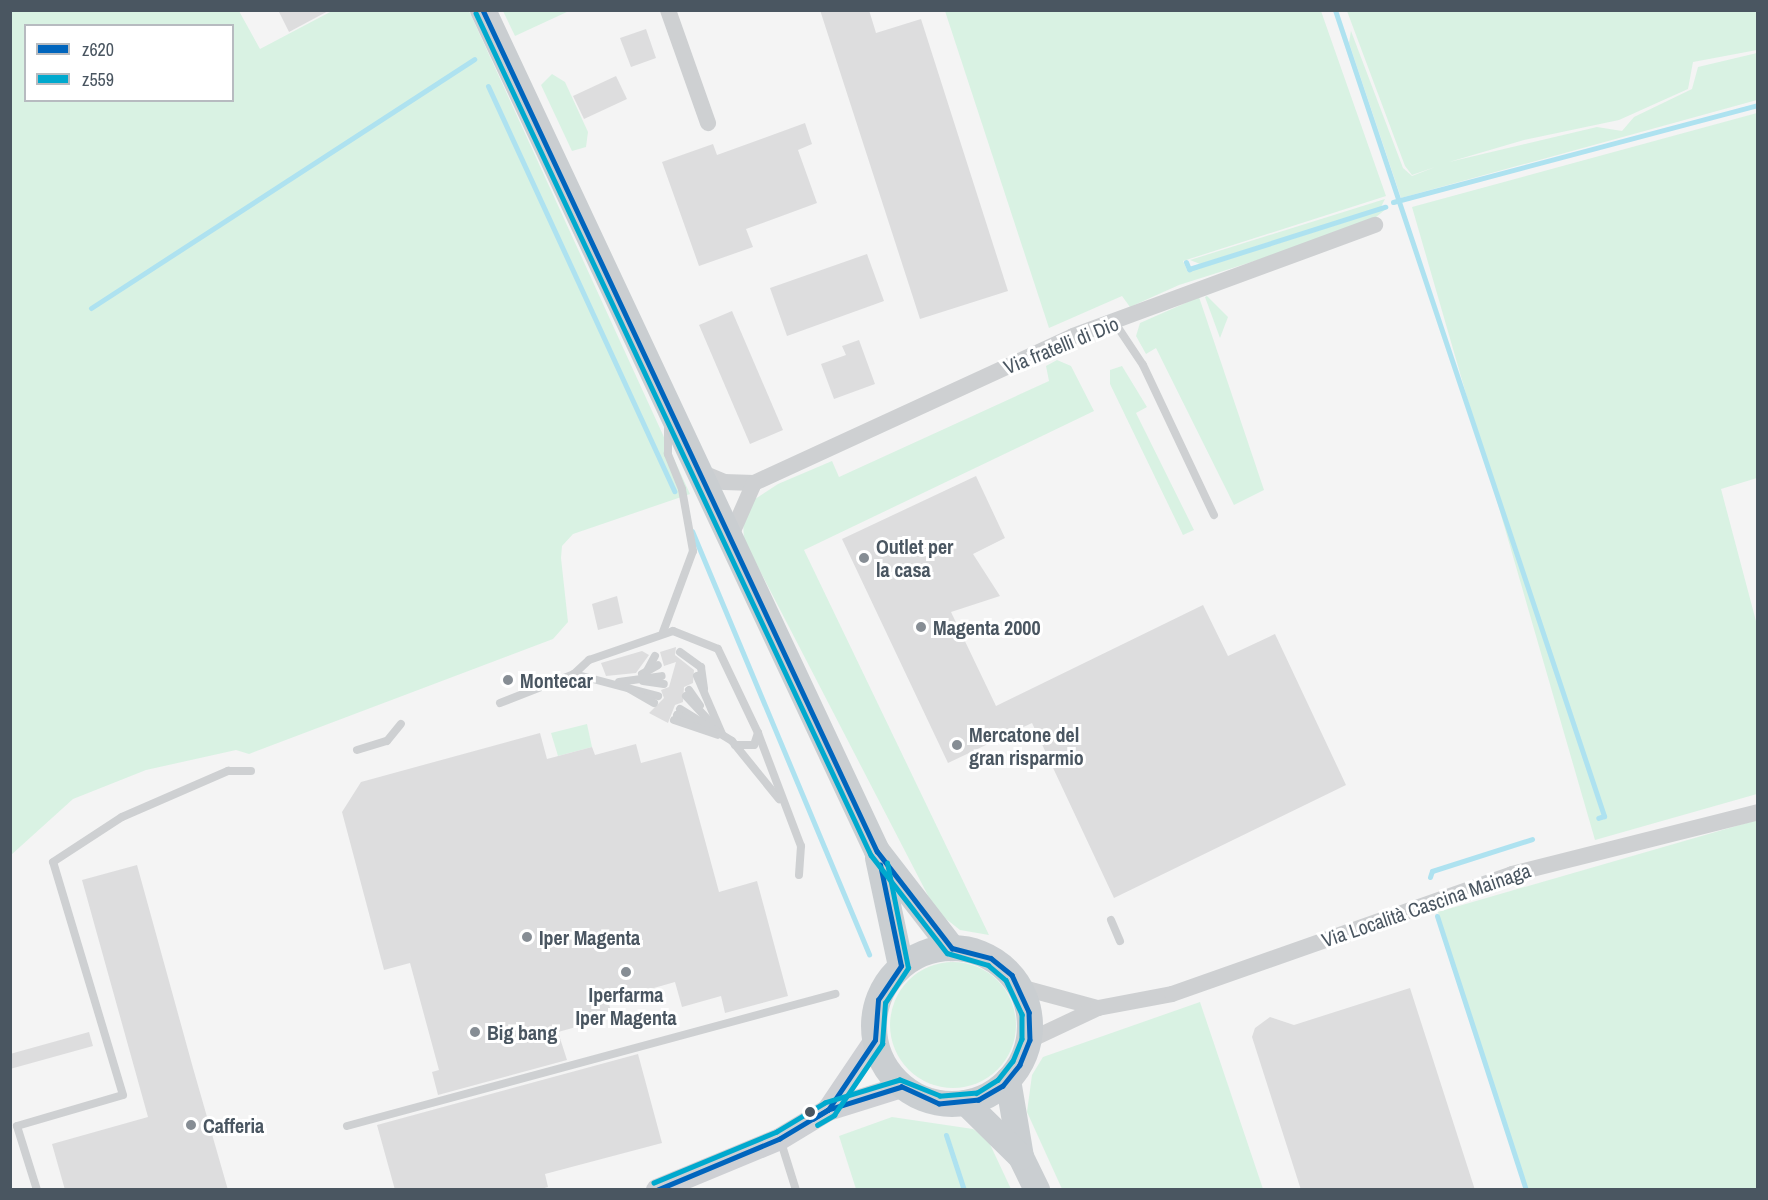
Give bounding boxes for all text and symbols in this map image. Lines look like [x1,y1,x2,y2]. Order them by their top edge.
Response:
legend [24,24,234,102]
text: z620 [82,37,114,62]
text: z559 [82,67,114,92]
street label: Via fratelli di Dio [1000,311,1122,379]
place label: Outlet per la casa [876,534,953,581]
marker: Outlet per la casa [857,551,871,565]
place label: Magenta 2000 [933,615,1041,639]
marker: Magenta 2000 [914,620,928,634]
place label: Montecar [520,668,593,692]
marker: Montecar [501,673,515,687]
place label: Mercatone del gran risparmio [969,722,1084,769]
marker: Mercatone del gran risparmio [950,738,964,752]
street label: Via Località Cascina Mainaga [1318,858,1534,952]
place label: Iper Magenta [539,925,640,949]
marker: Iper Magenta [520,930,534,944]
marker: Iperfarma Iper Magenta [619,965,633,979]
place label: Iperfarma Iper Magenta [575,982,677,1029]
place label: Big bang [487,1020,557,1044]
marker: Big bang [468,1025,482,1039]
unlabelled marker [804,1106,816,1118]
place label: Cafferia [203,1113,264,1137]
marker: Cafferia [184,1118,198,1132]

